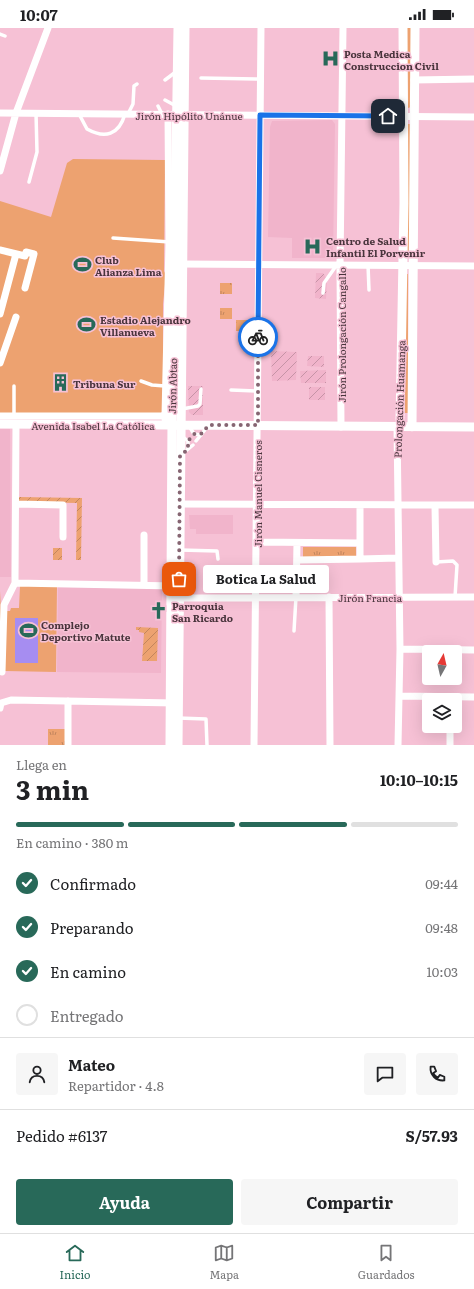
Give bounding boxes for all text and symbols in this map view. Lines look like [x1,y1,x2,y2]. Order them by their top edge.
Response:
text: 10:07 [20,3,58,26]
place label: Posta Medica Construccion Civil [344,46,439,73]
hospital icon: Posta Medica Construccion Civil [321,49,341,69]
pin [371,99,405,133]
icon: home [377,105,399,127]
street label: Jirón Hipólito Unánue [135,108,243,123]
place label: Centro de Salud Infantil El Porvenir [326,233,426,260]
hospital icon: Centro de Salud Infantil El Porvenir [303,236,323,256]
place label: Club Alianza Lima [95,252,162,279]
sports icon: Club Alianza Lima [72,255,92,275]
street label: Jirón Prolongación Cangallo [334,267,349,403]
place label: Estadio Alejandro Villanueva [100,312,191,339]
sports icon: Estadio Alejandro Villanueva [77,315,97,335]
courier [238,317,278,357]
icon: bike [247,326,269,348]
street label: Prolongación Huamanga [389,339,409,458]
street label: Jirón Abtao [164,358,180,414]
building icon: Tribuna Sur [50,373,70,393]
place label: Tribuna Sur [73,376,136,391]
street label: Avenida Isabel La Católica [31,418,155,433]
street label: Jirón Manuel Cisneros [250,440,265,548]
pin [162,562,196,596]
callout: Botica La Salud [203,565,329,593]
icon: bag [168,568,190,590]
text: Botica La Salud [216,569,316,588]
street label: Jirón Francia [338,590,403,605]
place label: Parroquia San Ricardo [172,598,233,625]
church icon: Parroquia San Ricardo [149,601,169,621]
place label: Complejo Deportivo Matute [41,617,131,644]
sports icon: Complejo Deportivo Matute [18,620,38,640]
north arrow [422,645,462,685]
map controls [422,645,462,733]
button: layers [422,693,462,733]
text: Llega en [16,755,67,774]
text: 10:10–10:15 [380,768,458,791]
text: 3 min [16,769,89,808]
text: En camino · 380 m [16,833,128,852]
icon: check [16,872,38,894]
text: Confirmado [50,872,136,895]
text: 09:44 [425,874,458,893]
icon: check [16,916,38,938]
text: Preparando [50,916,134,939]
text: 09:48 [425,918,458,937]
icon: check [16,960,38,982]
text: En camino [50,960,126,983]
text: 10:03 [427,962,458,981]
text: Entregado [50,1004,124,1027]
button: person [16,1053,58,1095]
text: Mateo [68,1053,115,1076]
button: chat [364,1053,406,1095]
button: phone [416,1053,458,1095]
text: Repartidor · 4.8 [68,1076,164,1095]
text: Pedido #6137 [16,1124,107,1147]
text: S/57.93 [405,1124,458,1147]
button: Ayuda [16,1179,233,1225]
button: Compartir [241,1179,458,1225]
tab: Inicio [59,1242,91,1282]
tab: Mapa [210,1242,239,1282]
tab: Guardados [358,1242,414,1282]

